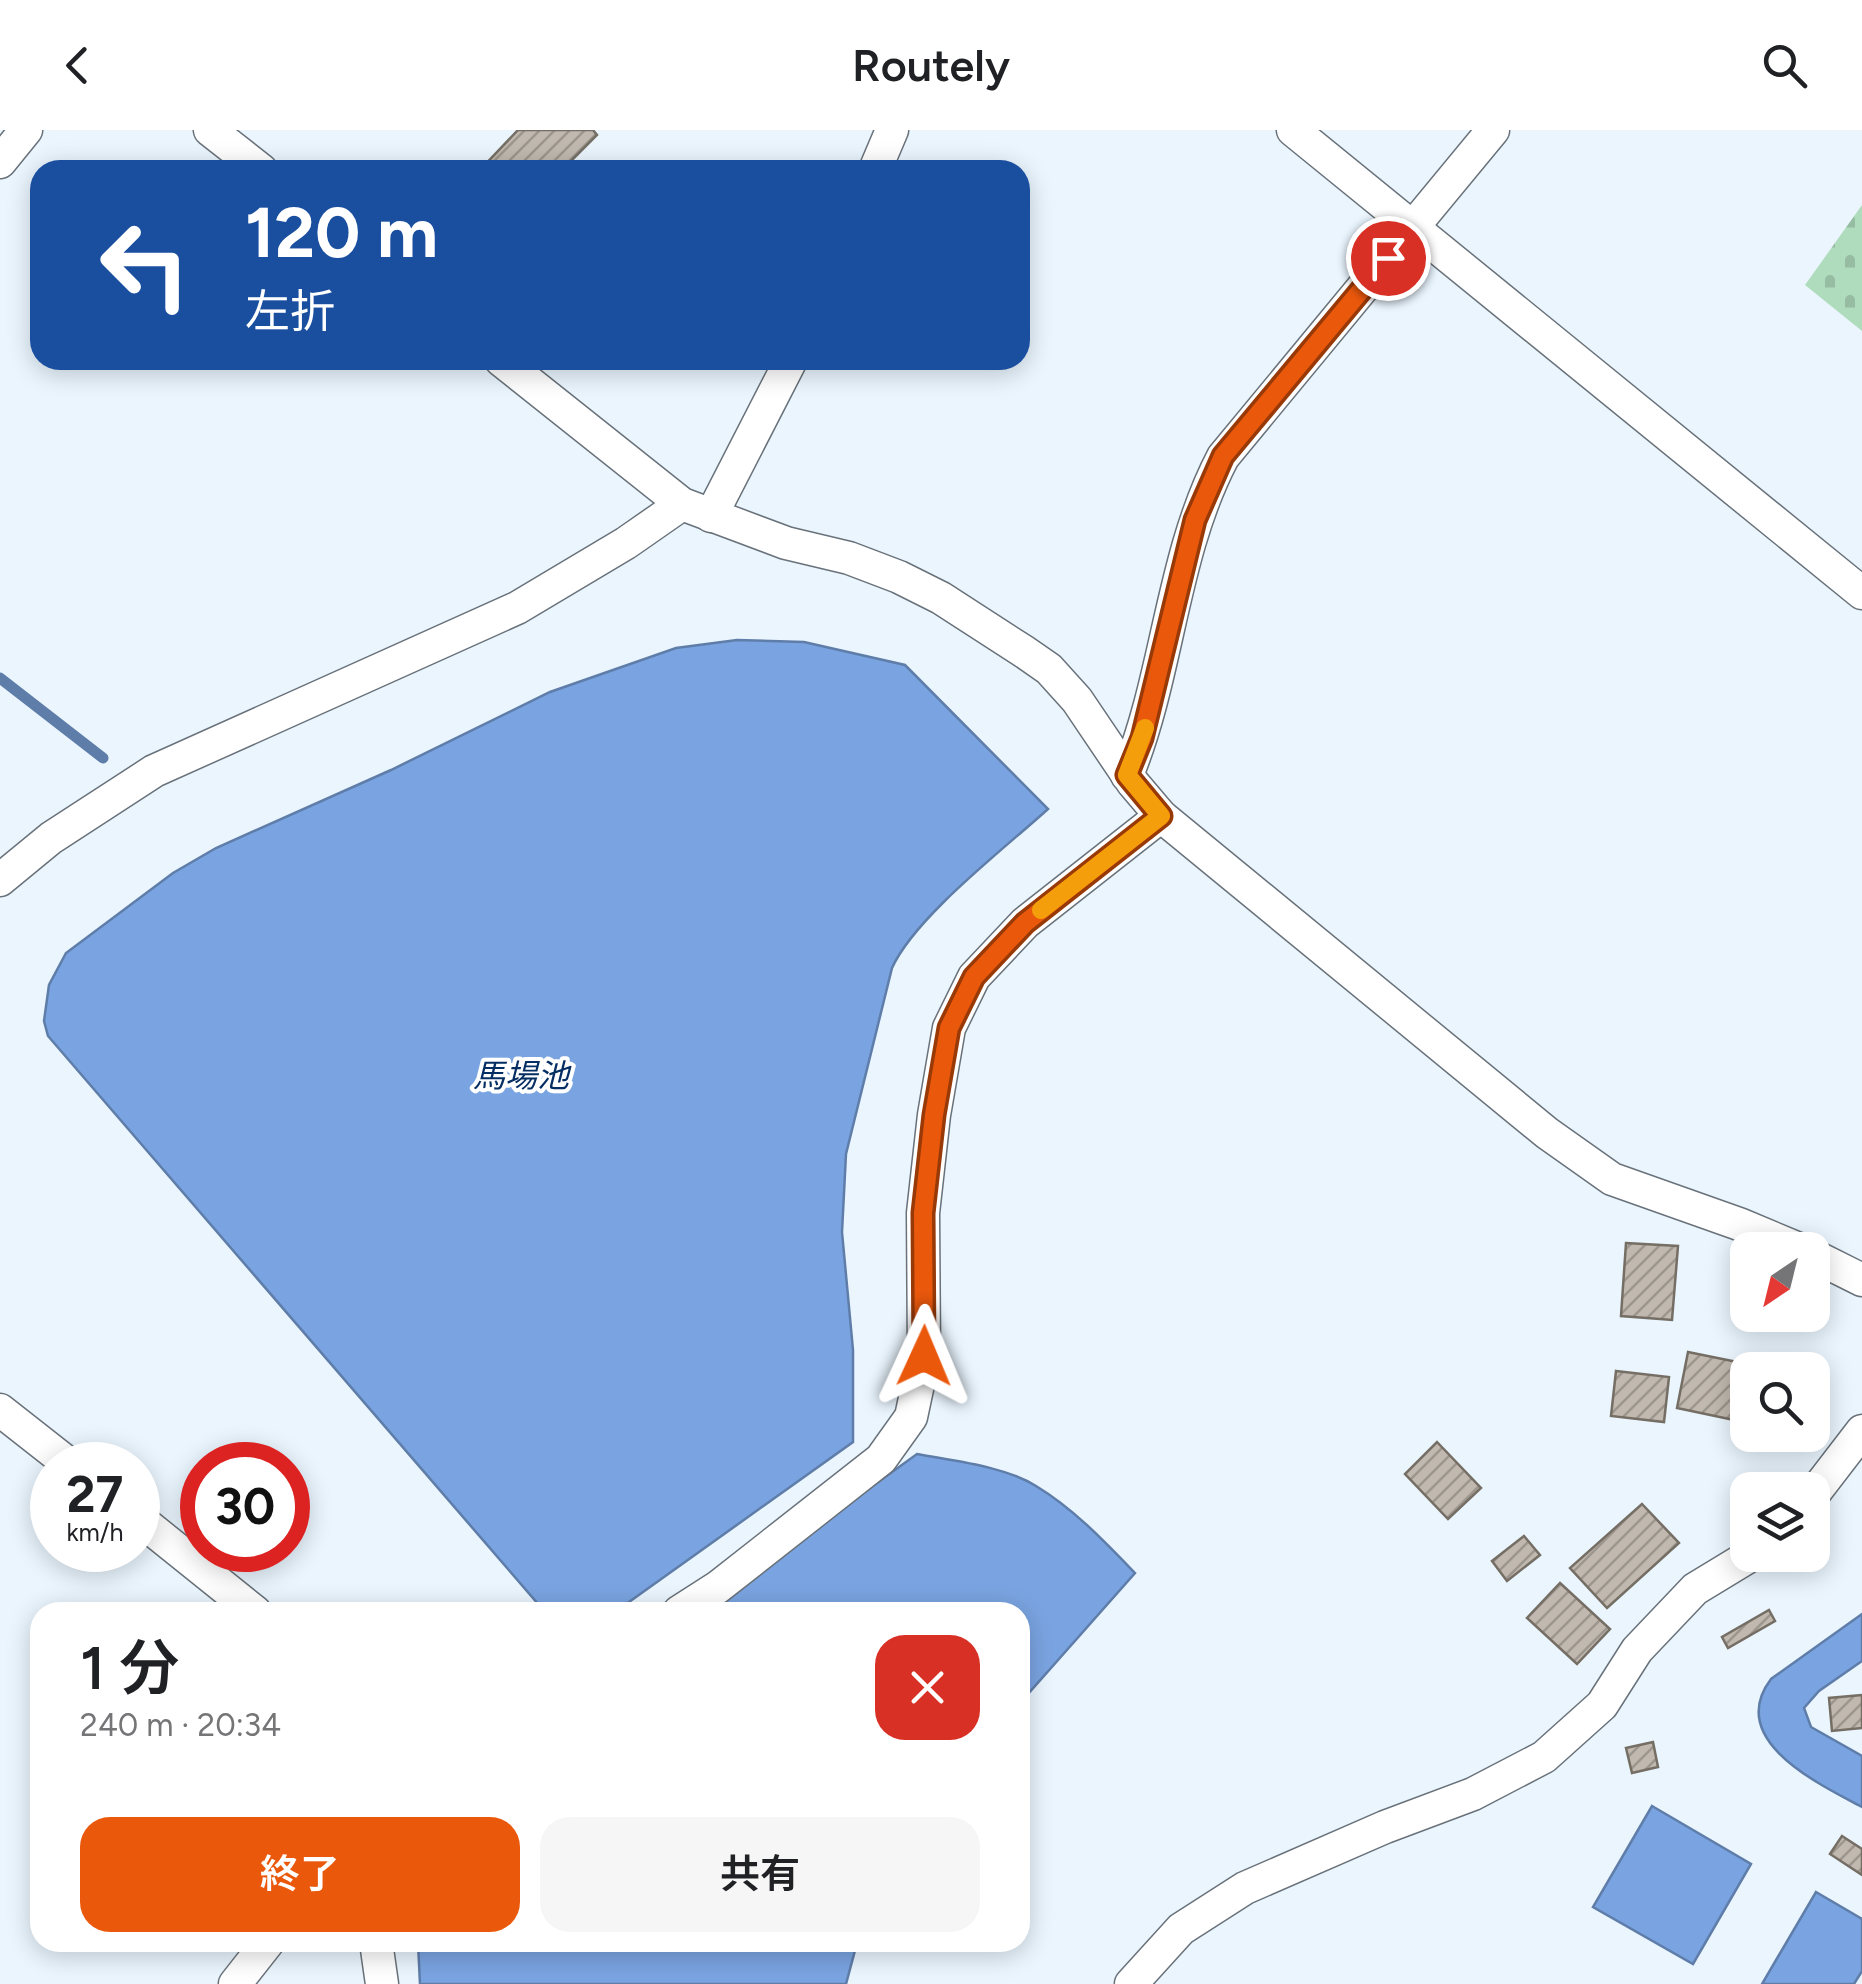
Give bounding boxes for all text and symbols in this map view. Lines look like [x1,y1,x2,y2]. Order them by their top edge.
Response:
icon: back [50,38,105,93]
text: Routely [852,38,1010,92]
icon: search [1757,38,1812,93]
text: 120 m [245,190,438,275]
icon: left [80,200,210,330]
pin [1346,216,1431,301]
icon: arrive [1361,231,1416,286]
text: 左折 [245,284,335,338]
water label: 馬場池 [473,1057,572,1095]
north arrow [1730,1232,1830,1332]
map controls [1730,1232,1830,1572]
position arrow [872,1304,976,1408]
button: search [1730,1352,1830,1452]
speed limit sign: 30 [180,1442,310,1572]
text: 27 [67,1464,123,1525]
button: layers [1730,1472,1830,1572]
text: km/h [66,1517,124,1547]
text: 1 分 [80,1632,180,1704]
button: close [875,1635,980,1740]
text: 240 m · 20:34 [80,1706,281,1744]
button: 終了 [80,1817,520,1932]
button: 共有 [540,1817,980,1932]

